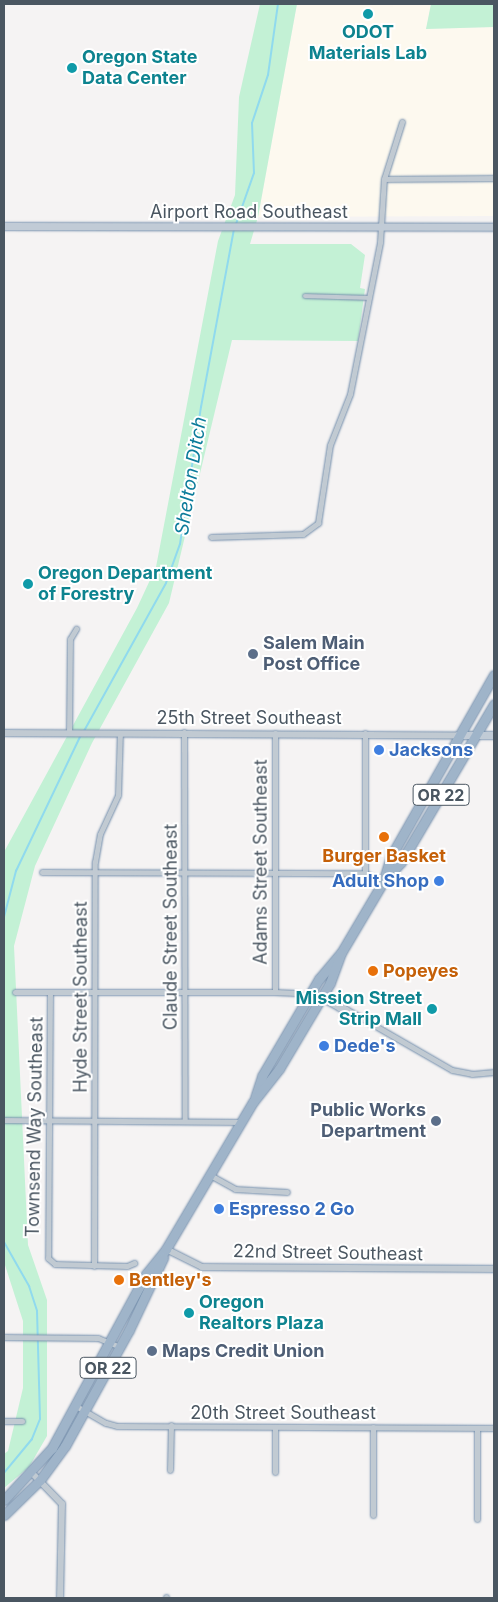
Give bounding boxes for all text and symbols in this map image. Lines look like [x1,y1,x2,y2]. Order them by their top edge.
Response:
marker: ODOT Materials Lab [362,8,374,20]
place label: ODOT Materials Lab [309,22,427,64]
place label: Oregon State Data Center [82,47,197,90]
marker: Oregon State Data Center [66,62,78,74]
street label: Airport Road Southeast [150,201,348,223]
water label: Shelton Ditch [170,415,212,537]
place label: Oregon Department of Forestry [38,563,212,606]
marker: Oregon Department of Forestry [22,578,34,590]
place label: Salem Main Post Office [263,633,365,676]
marker: Salem Main Post Office [247,648,259,660]
street label: 25th Street Southeast [156,707,342,729]
place label: Jacksons [389,739,473,761]
marker: Jacksons [373,744,385,756]
street label: Adams Street Southeast [250,759,272,965]
road number: OR 22 [412,782,470,808]
street label: Claude Street Southeast [160,824,182,1030]
marker: Burger Basket [378,831,390,843]
place label: Burger Basket [322,845,446,867]
place label: Adult Shop [332,870,429,892]
marker: Adult Shop [433,875,445,887]
street label: Hyde Street Southeast [70,901,92,1093]
place label: Popeyes [383,960,459,982]
marker: Popeyes [367,965,379,977]
place label: Mission Street Strip Mall [295,988,422,1030]
marker: Mission Street Strip Mall [426,1003,438,1015]
street label: Townsend Way Southeast [22,1017,48,1237]
place label: Dede's [334,1035,395,1057]
marker: Dede's [318,1040,330,1052]
place label: Public Works Department [310,1100,426,1142]
marker: Public Works Department [430,1115,442,1127]
place label: Espresso 2 Go [229,1198,355,1220]
marker: Espresso 2 Go [213,1203,225,1215]
street label: 22nd Street Southeast [233,1241,423,1265]
place label: Bentley's [129,1269,212,1291]
marker: Bentley's [113,1274,125,1286]
place label: Oregon Realtors Plaza [199,1292,324,1335]
marker: Oregon Realtors Plaza [183,1307,195,1319]
place label: Maps Credit Union [162,1340,324,1362]
marker: Maps Credit Union [146,1345,158,1357]
road number: OR 22 [79,1355,137,1382]
street label: 20th Street Southeast [190,1402,376,1424]

